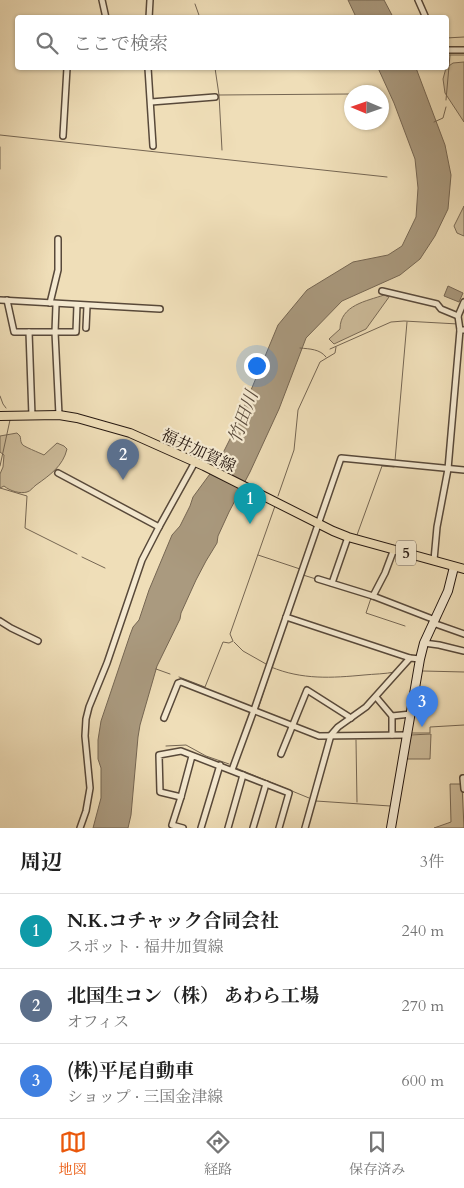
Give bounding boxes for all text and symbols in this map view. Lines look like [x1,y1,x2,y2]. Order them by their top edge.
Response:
search box [15,15,449,70]
icon: search [33,29,61,57]
text: ここで検索 [73,31,168,57]
north arrow [344,85,389,130]
your location [244,353,270,379]
water label: 竹田川 [222,386,265,447]
street label: 福井加賀線 [158,424,239,478]
pin: 2 [107,439,139,480]
pin: 1 [234,483,266,524]
road number: 5 [396,540,416,566]
pin: 3 [406,686,438,727]
text: 周辺 [20,848,62,877]
text: 3件 [420,851,444,873]
text: N.K.コチャック合同会社 [67,908,279,934]
text: 1 [32,920,40,942]
text: 240 m [402,920,444,942]
text: スポット · 福井加賀線 [67,936,224,958]
text: 北国生コン（株） あわら工場 [67,983,319,1009]
text: 2 [32,995,40,1017]
text: 270 m [402,995,444,1017]
text: オフィス [67,1011,129,1033]
text: (株)平尾自動車 [67,1058,194,1084]
text: 3 [32,1070,40,1092]
text: 600 m [402,1070,444,1092]
text: ショップ · 三国金津線 [67,1086,223,1108]
tab: 地図 [59,1128,87,1179]
tab: 経路 [204,1128,232,1179]
tab: 保存済み [349,1128,405,1179]

